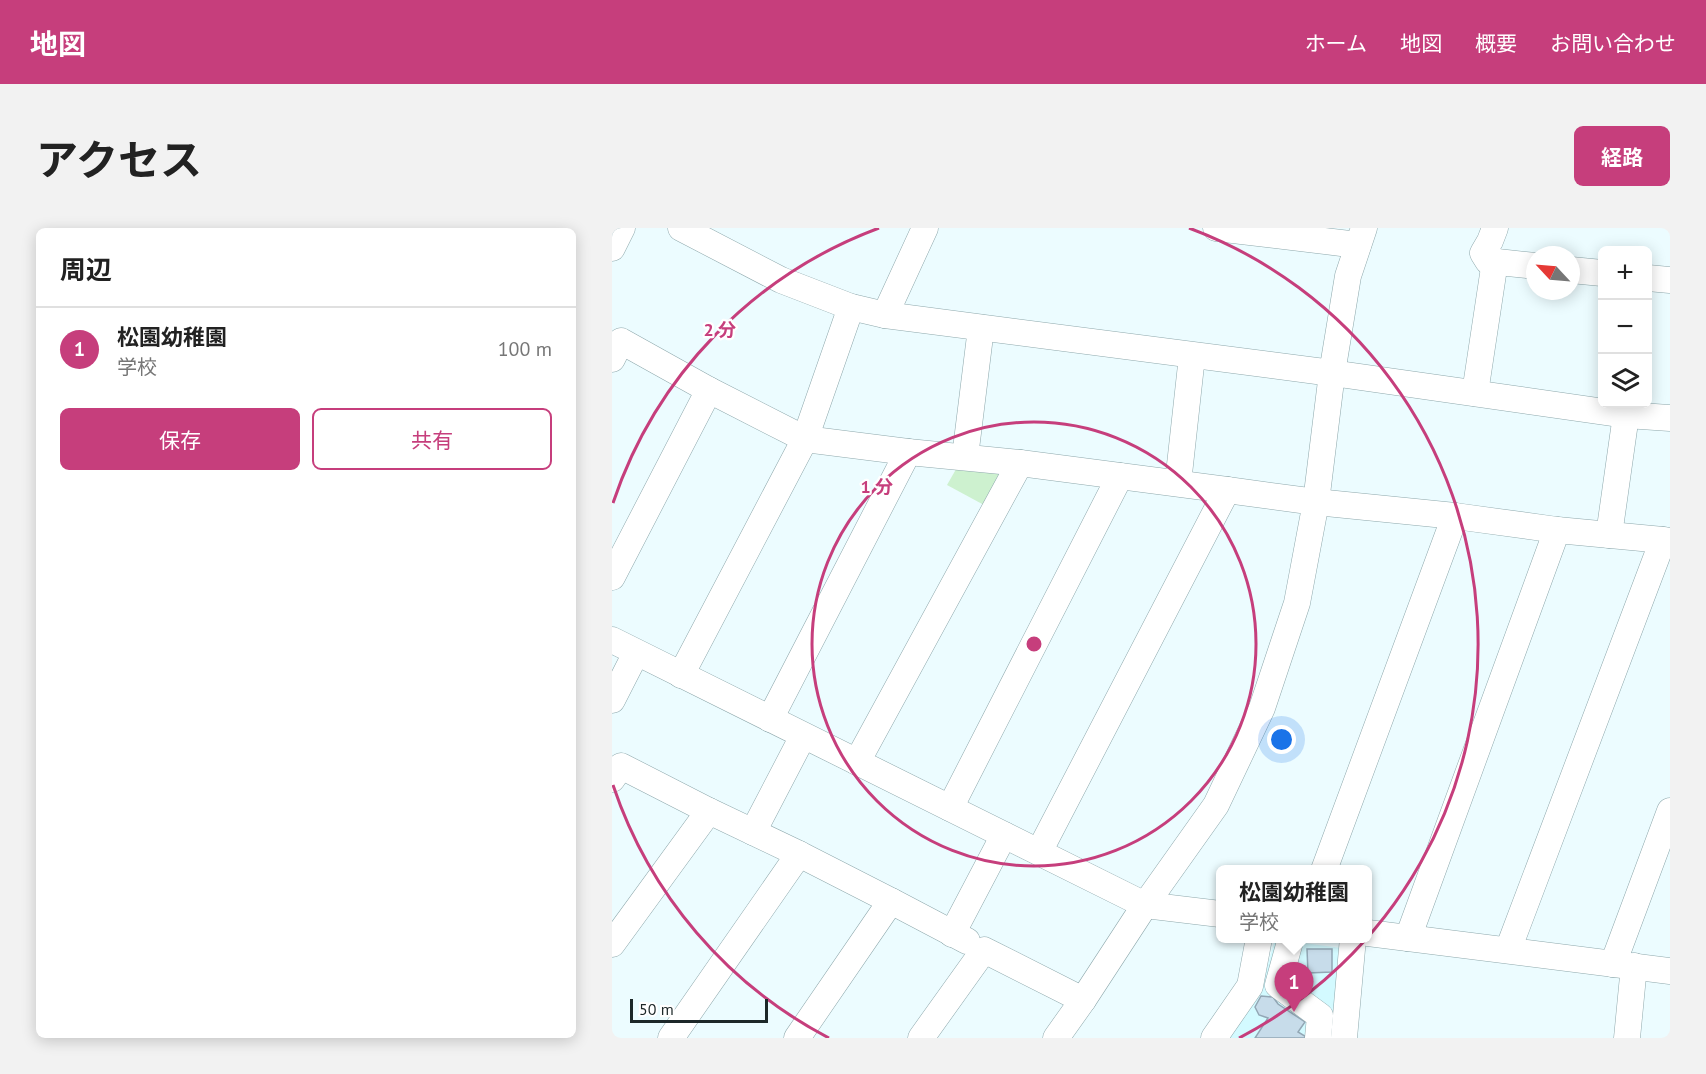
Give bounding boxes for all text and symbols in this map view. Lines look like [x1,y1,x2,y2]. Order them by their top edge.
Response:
text: 地図 [30,25,86,62]
text: ホーム [1305,30,1367,57]
text: 地図 [1400,30,1442,57]
text: 概要 [1475,30,1517,57]
text: お問い合わせ [1550,30,1676,57]
button: 経路 [1574,126,1670,186]
text: アクセス [36,132,202,187]
north arrow [1526,246,1580,300]
map controls [1598,246,1652,408]
button: + [1598,246,1652,300]
text: 周辺 [60,253,112,286]
button: − [1598,300,1652,354]
text: 2 分 [704,318,736,341]
text: 松園幼稚園 [117,323,227,351]
text: 1 [74,336,85,362]
text: 100 m [498,336,552,362]
text: 学校 [117,354,157,380]
button: layers [1598,354,1652,408]
button: 保存 [60,408,300,470]
button: 共有 [312,408,552,470]
text: 1 分 [861,475,893,498]
centre of rings [1024,634,1044,654]
your location [1267,725,1296,754]
popup [1216,865,1372,943]
text: 松園幼稚園 [1239,878,1349,906]
text: 学校 [1239,909,1279,935]
pin: 1 [1274,962,1314,1012]
scale bar [630,996,768,1024]
text: 50 m [639,999,674,1019]

